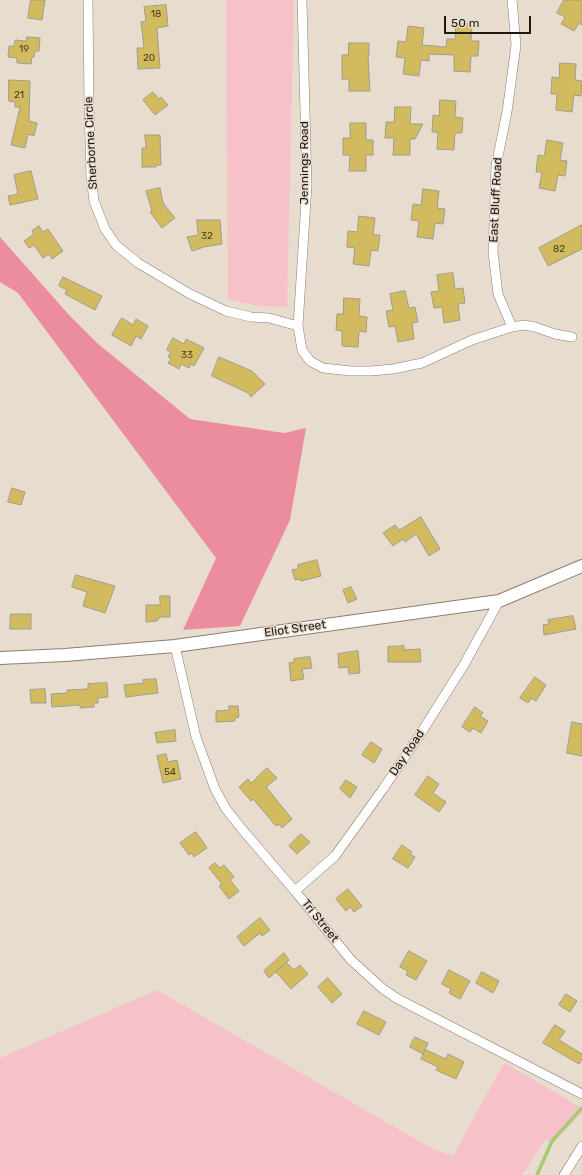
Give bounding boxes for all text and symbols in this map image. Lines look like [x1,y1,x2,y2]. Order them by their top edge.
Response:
house number: 18 [151,8,161,20]
scale bar [446,8,533,34]
text: 50 m [451,16,479,30]
house number: 19 [19,43,29,55]
house number: 20 [143,52,155,64]
house number: 21 [14,89,24,101]
street label: Sherborne Circle [81,96,101,190]
street label: Jennings Road [298,121,312,205]
street label: East Bluff Road [487,157,505,243]
house number: 32 [201,230,213,242]
house number: 82 [553,243,565,255]
house number: 33 [181,349,193,361]
street label: Eliot Street [263,618,327,640]
street label: Day Road [386,727,428,779]
house number: 54 [164,766,176,778]
street label: Tri Street [298,897,342,945]

